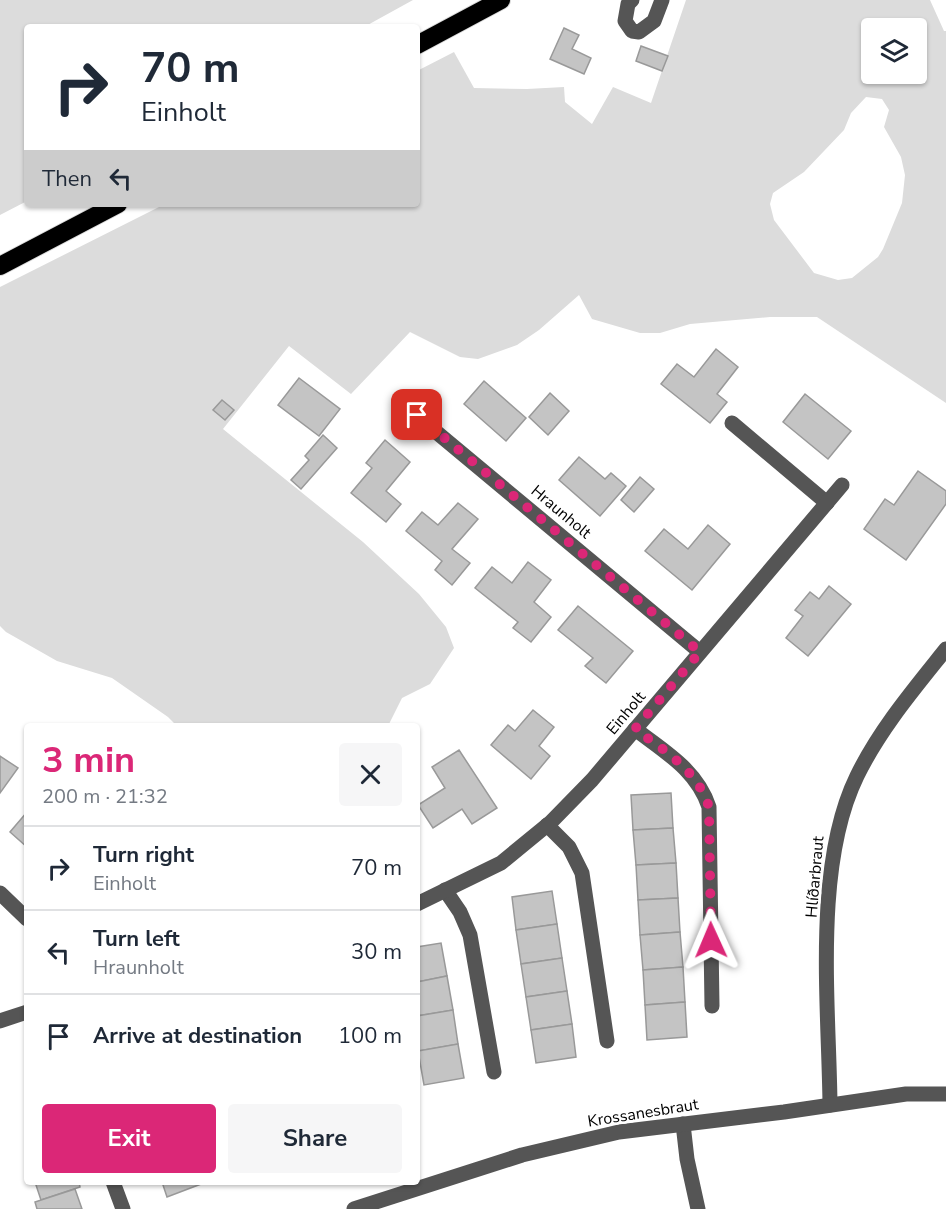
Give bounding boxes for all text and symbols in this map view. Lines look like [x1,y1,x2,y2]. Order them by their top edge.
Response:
map controls [861,18,927,84]
button: layers [861,18,927,84]
text: 70 m [141,40,240,97]
icon: right [42,48,120,126]
text: Einholt [141,94,226,131]
icon: left [104,162,137,195]
text: Then [42,164,92,194]
pin [391,389,442,440]
icon: arrive [400,398,433,431]
street label: Hraunholt [526,480,596,544]
street label: Einholt [601,686,651,739]
text: 3 min [42,736,135,785]
button: close [339,743,402,806]
text: 200 m · 21:32 [42,783,168,810]
street label: Hlíðarbraut [800,835,830,919]
text: Turn right [93,840,194,870]
icon: right [42,852,75,885]
text: 70 m [351,853,402,883]
text: Einholt [93,870,156,897]
position arrow [679,908,743,972]
text: Turn left [93,924,180,954]
icon: left [42,936,75,969]
text: 30 m [351,937,402,967]
text: Hraunholt [93,954,184,981]
icon: arrive [42,1020,75,1053]
text: Arrive at destination [93,1021,302,1051]
text: 100 m [338,1021,402,1051]
street label: Krossanesbraut [586,1093,700,1133]
button: Exit [42,1104,216,1173]
button: Share [228,1104,402,1173]

